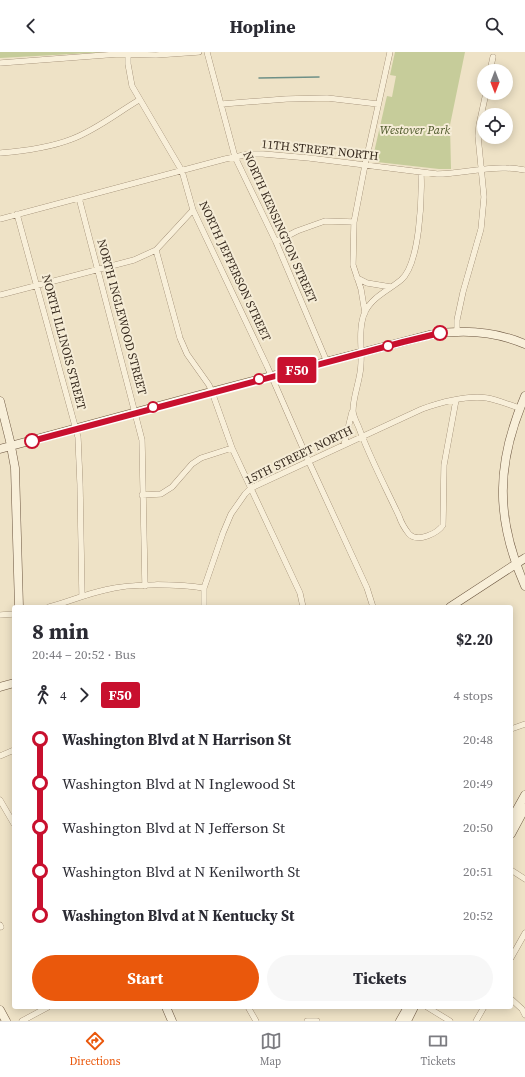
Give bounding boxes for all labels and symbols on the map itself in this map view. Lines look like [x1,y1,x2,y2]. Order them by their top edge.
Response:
north arrow [477,64,513,100]
park label: Westover Park [380,122,451,138]
street label: 11TH STREET NORTH [261,136,379,164]
street label: NORTH KENSINGTON STREET [239,149,321,306]
street label: NORTH JEFFERSON STREET [195,198,275,344]
street label: NORTH INGLEWOOD STREET [93,237,151,397]
street label: NORTH ILLINOIS STREET [38,273,90,412]
unlabelled marker [432,325,448,341]
unlabelled marker [382,340,394,352]
line badge: F50 [274,357,320,383]
unlabelled marker [253,373,265,385]
unlabelled marker [147,401,159,413]
street label: 15TH STREET NORTH [243,422,355,488]
unlabelled marker [24,433,40,449]

